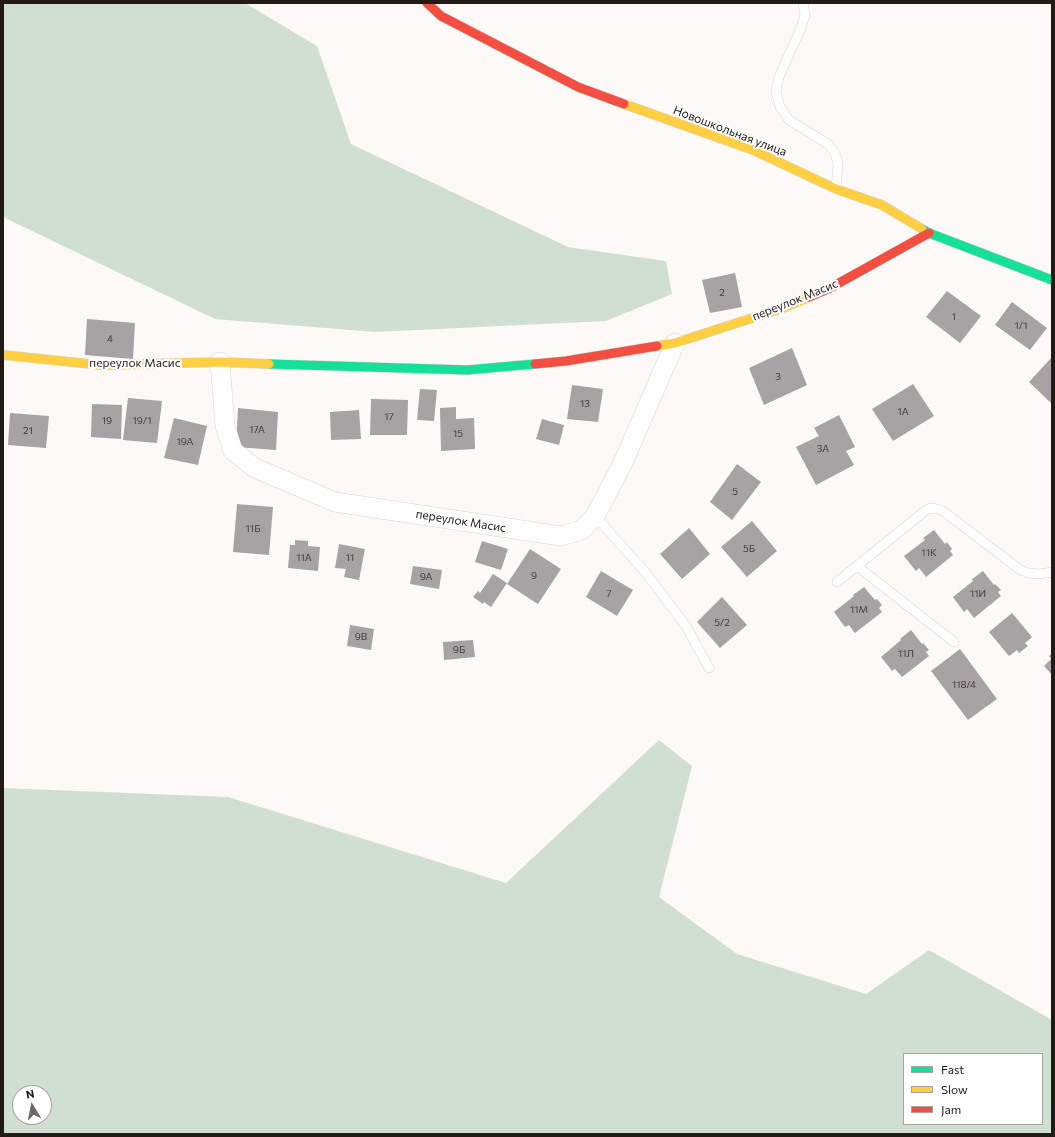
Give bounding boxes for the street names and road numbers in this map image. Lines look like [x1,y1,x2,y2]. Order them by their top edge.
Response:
street label: Новошкольная улица [671,103,789,159]
street label: переулок Масис [750,276,840,324]
street label: переулок Масис [89,356,181,370]
street label: переулок Масис [415,507,507,535]

